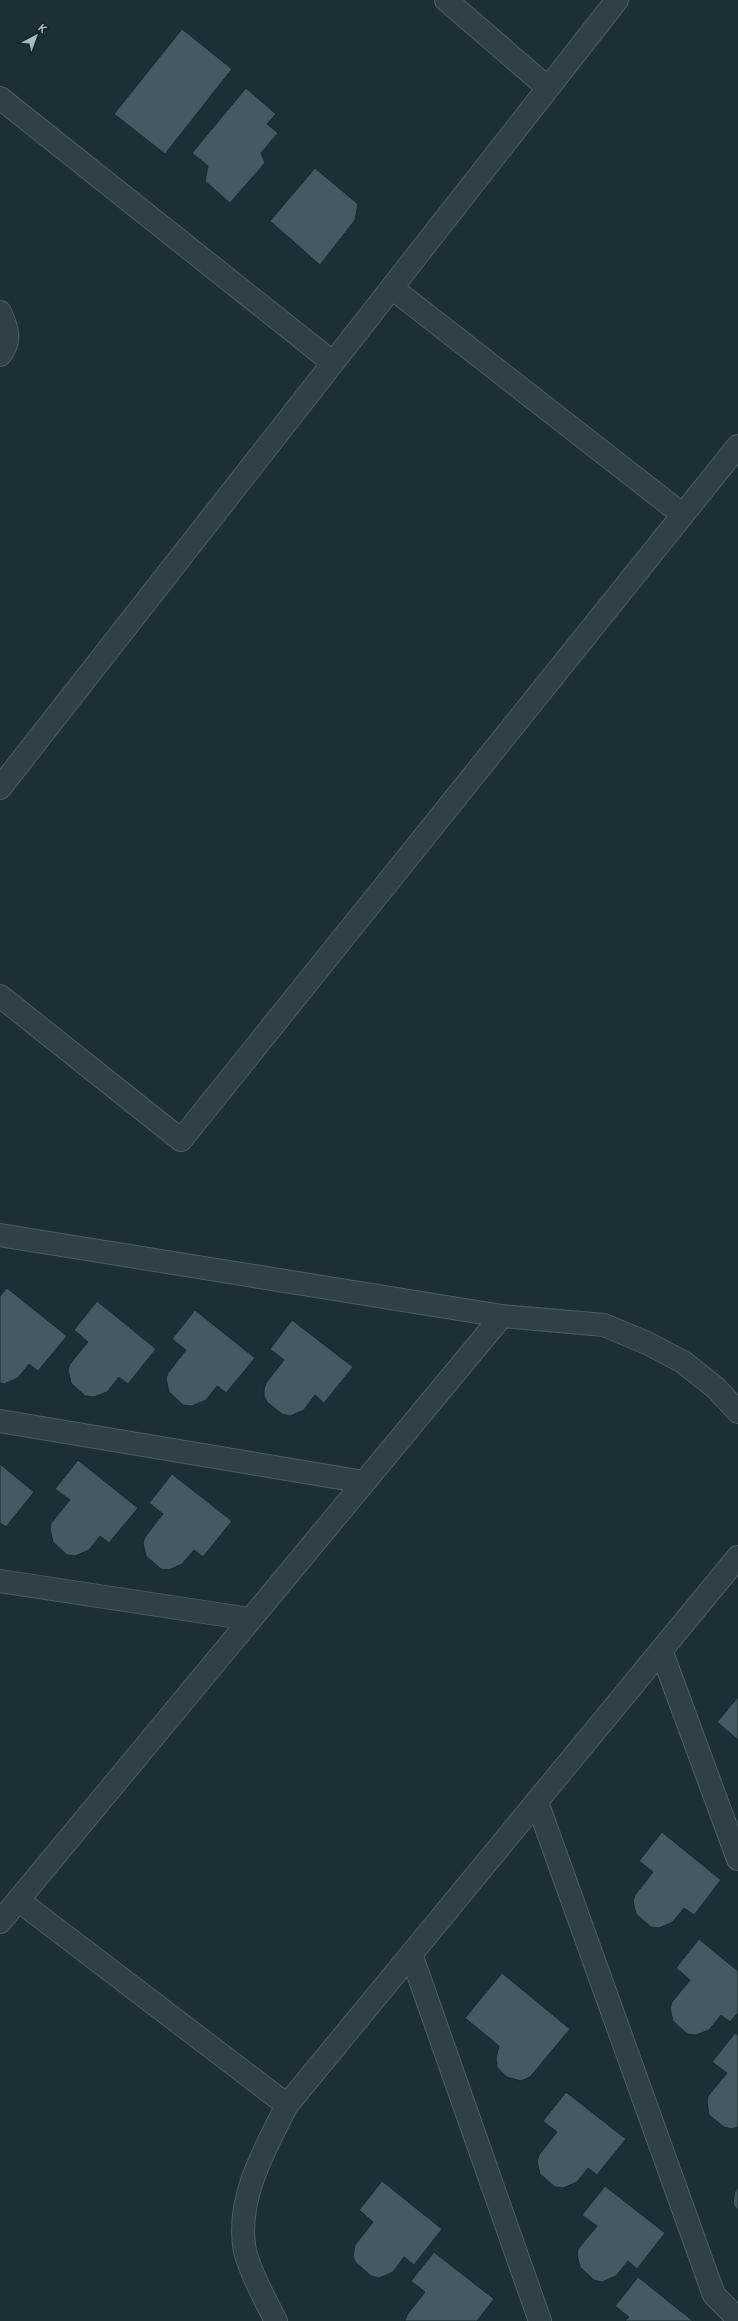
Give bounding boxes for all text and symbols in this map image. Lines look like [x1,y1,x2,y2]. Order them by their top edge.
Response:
north arrow [16,16,56,56]
text: K [35,22,50,37]

